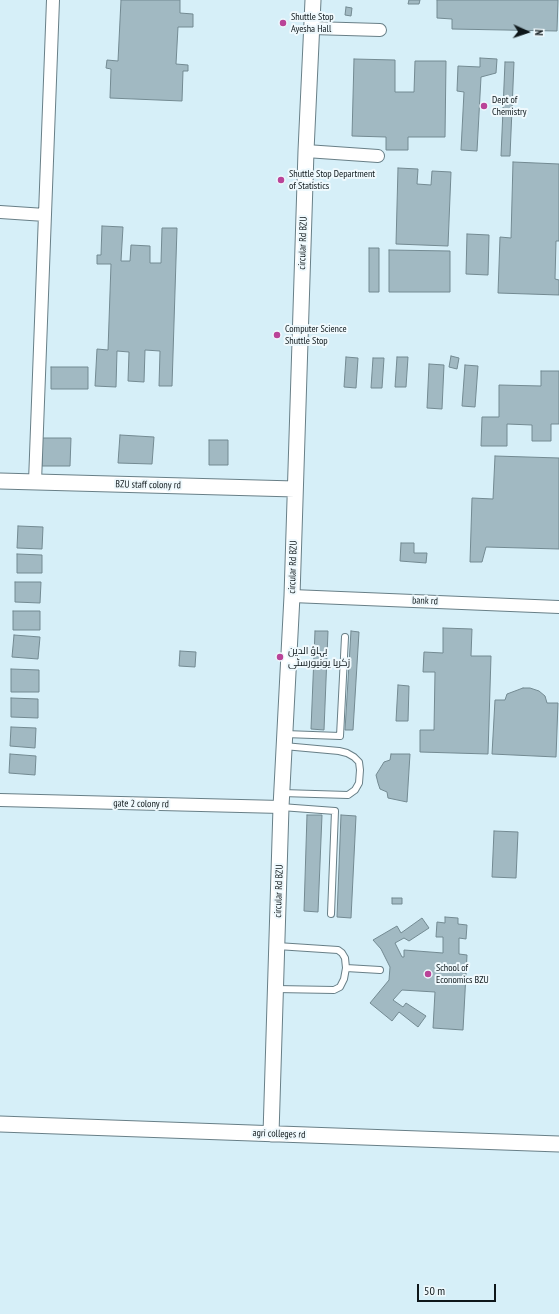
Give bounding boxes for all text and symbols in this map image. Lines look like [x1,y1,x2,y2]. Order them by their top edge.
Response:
place label: Shuttle Stop Ayesha Hall [291,11,334,34]
north arrow [507,12,547,52]
marker: Shuttle Stop Ayesha Hall [278,18,288,28]
text: N [532,29,546,36]
place label: Dept of Chemistry [492,94,526,118]
marker: Dept of Chemistry [479,101,489,111]
place label: Shuttle Stop Department of Statistics [289,168,375,192]
marker: Shuttle Stop Department of Statistics [276,175,286,185]
street label: circular Rd BZU [296,216,310,270]
place label: Computer Science Shuttle Stop [285,323,347,346]
marker: Computer Science Shuttle Stop [272,330,282,340]
street label: BZU staff colony rd [115,478,181,492]
street label: circular Rd BZU [286,540,300,594]
street label: bank rd [412,595,438,607]
place label: بہاؤ الدین زکریا یونیورسٹی [288,645,350,668]
marker: بہاؤ الدین زکریا یونیورسٹی [275,652,285,662]
street label: gate 2 colony rd [113,798,169,810]
street label: circular Rd BZU [272,864,286,918]
place label: School of Economics BZU [436,962,489,986]
marker: School of Economics BZU [423,969,433,979]
street label: agri colleges rd [252,1127,306,1141]
scale bar [419,1276,498,1302]
text: 50 m [424,1283,445,1298]

